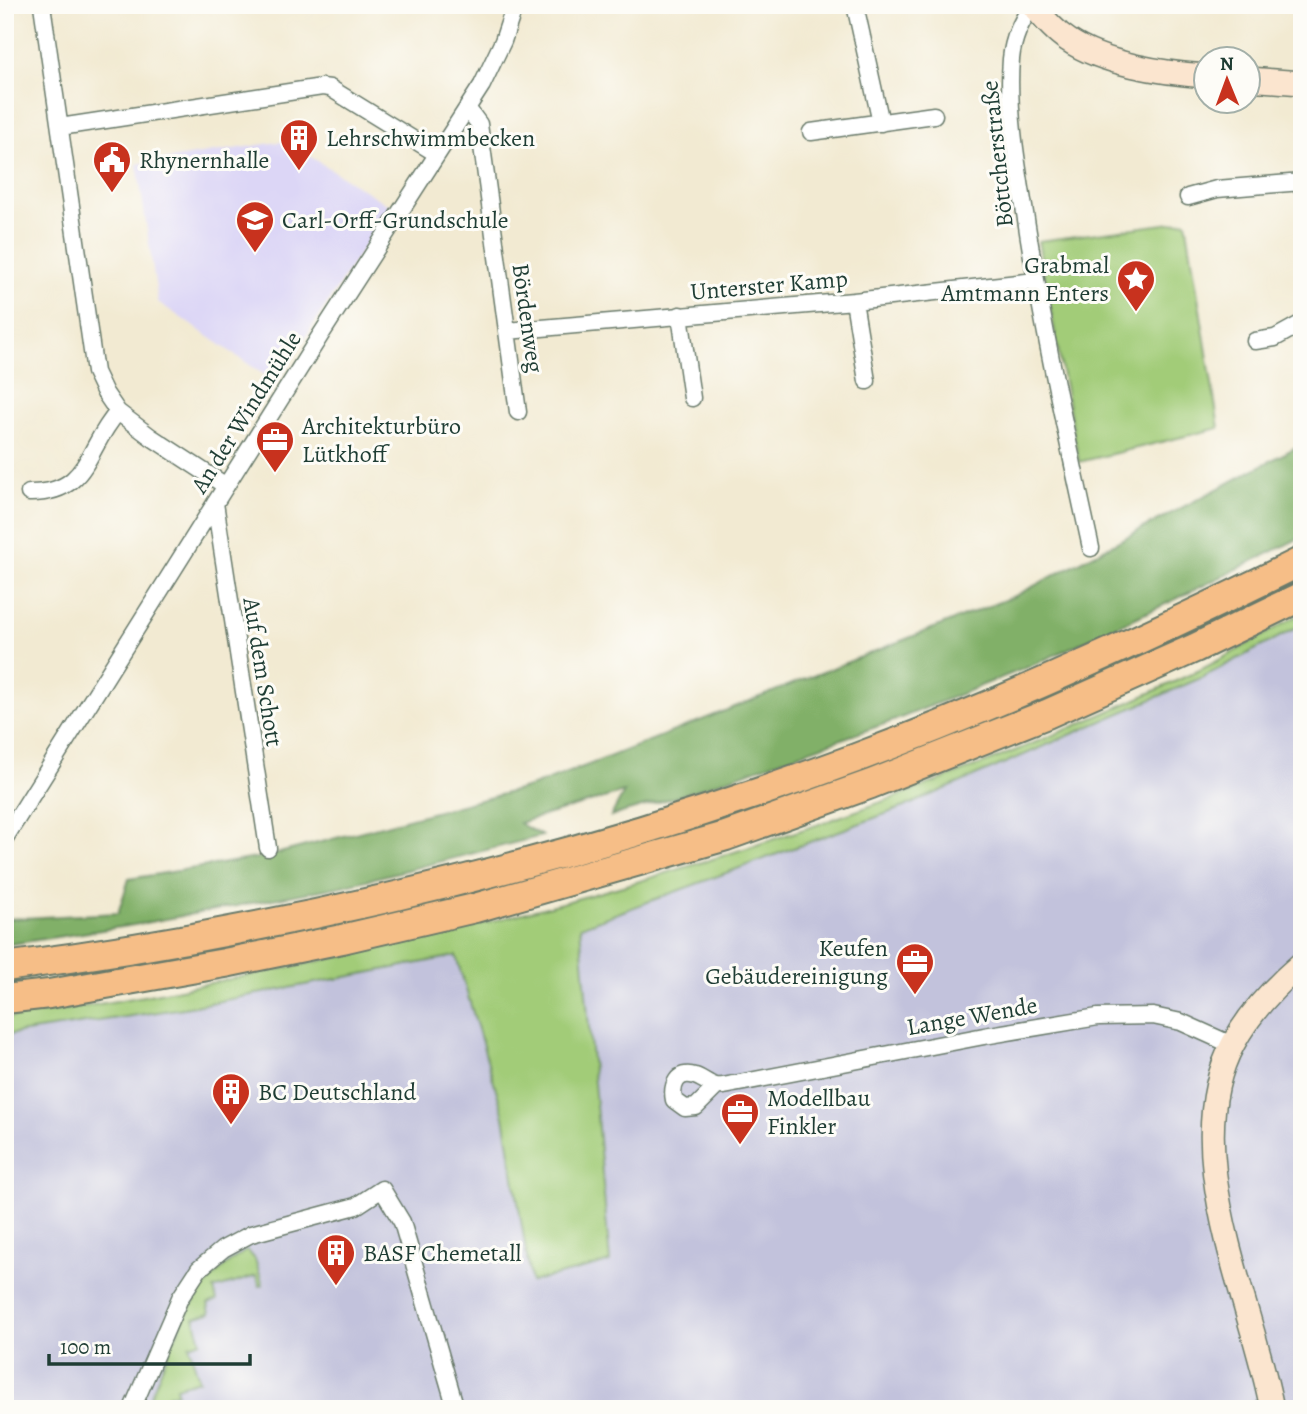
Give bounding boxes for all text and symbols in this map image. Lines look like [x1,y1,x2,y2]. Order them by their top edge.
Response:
north arrow [1192,46,1262,116]
text: N [1220,51,1234,77]
street label: Böttcherstraße [973,79,1021,229]
building icon: Lehrschwimmbecken [278,117,320,172]
place label: Lehrschwimmbecken [326,122,535,154]
public building icon: Rhynernhalle [91,139,133,194]
place label: Rhynernhalle [139,144,269,176]
school or university icon: Carl-Orff-Grundschule [234,199,276,254]
place label: Carl-Orff-Grundschule [282,204,508,236]
place label: Grabmal Amtmann Enters [940,249,1109,309]
place icon: Grabmal Amtmann Enters [1115,258,1157,313]
street label: Bördenweg [504,261,552,375]
street label: Unterster Kamp [689,262,849,308]
street label: An der Windmühle [183,325,309,500]
place label: Architekturbüro Lütkhoff [301,410,461,470]
office icon: Architekturbüro Lütkhoff [254,419,296,474]
street label: Auf dem Schott [235,594,291,749]
place label: Keufen Gebäudereinigung [705,932,888,992]
office icon: Keufen Gebäudereinigung [894,941,936,996]
street label: Lange Wende [904,989,1040,1043]
building icon: BC Deutschland [210,1071,252,1126]
place label: BC Deutschland [258,1076,416,1108]
place label: Modellbau Finkler [767,1082,871,1142]
office icon: Modellbau Finkler [719,1091,761,1146]
building icon: BASF Chemetall [315,1232,357,1287]
place label: BASF Chemetall [363,1237,521,1269]
scale bar [49,1323,250,1367]
text: 100 m [60,1333,111,1361]

